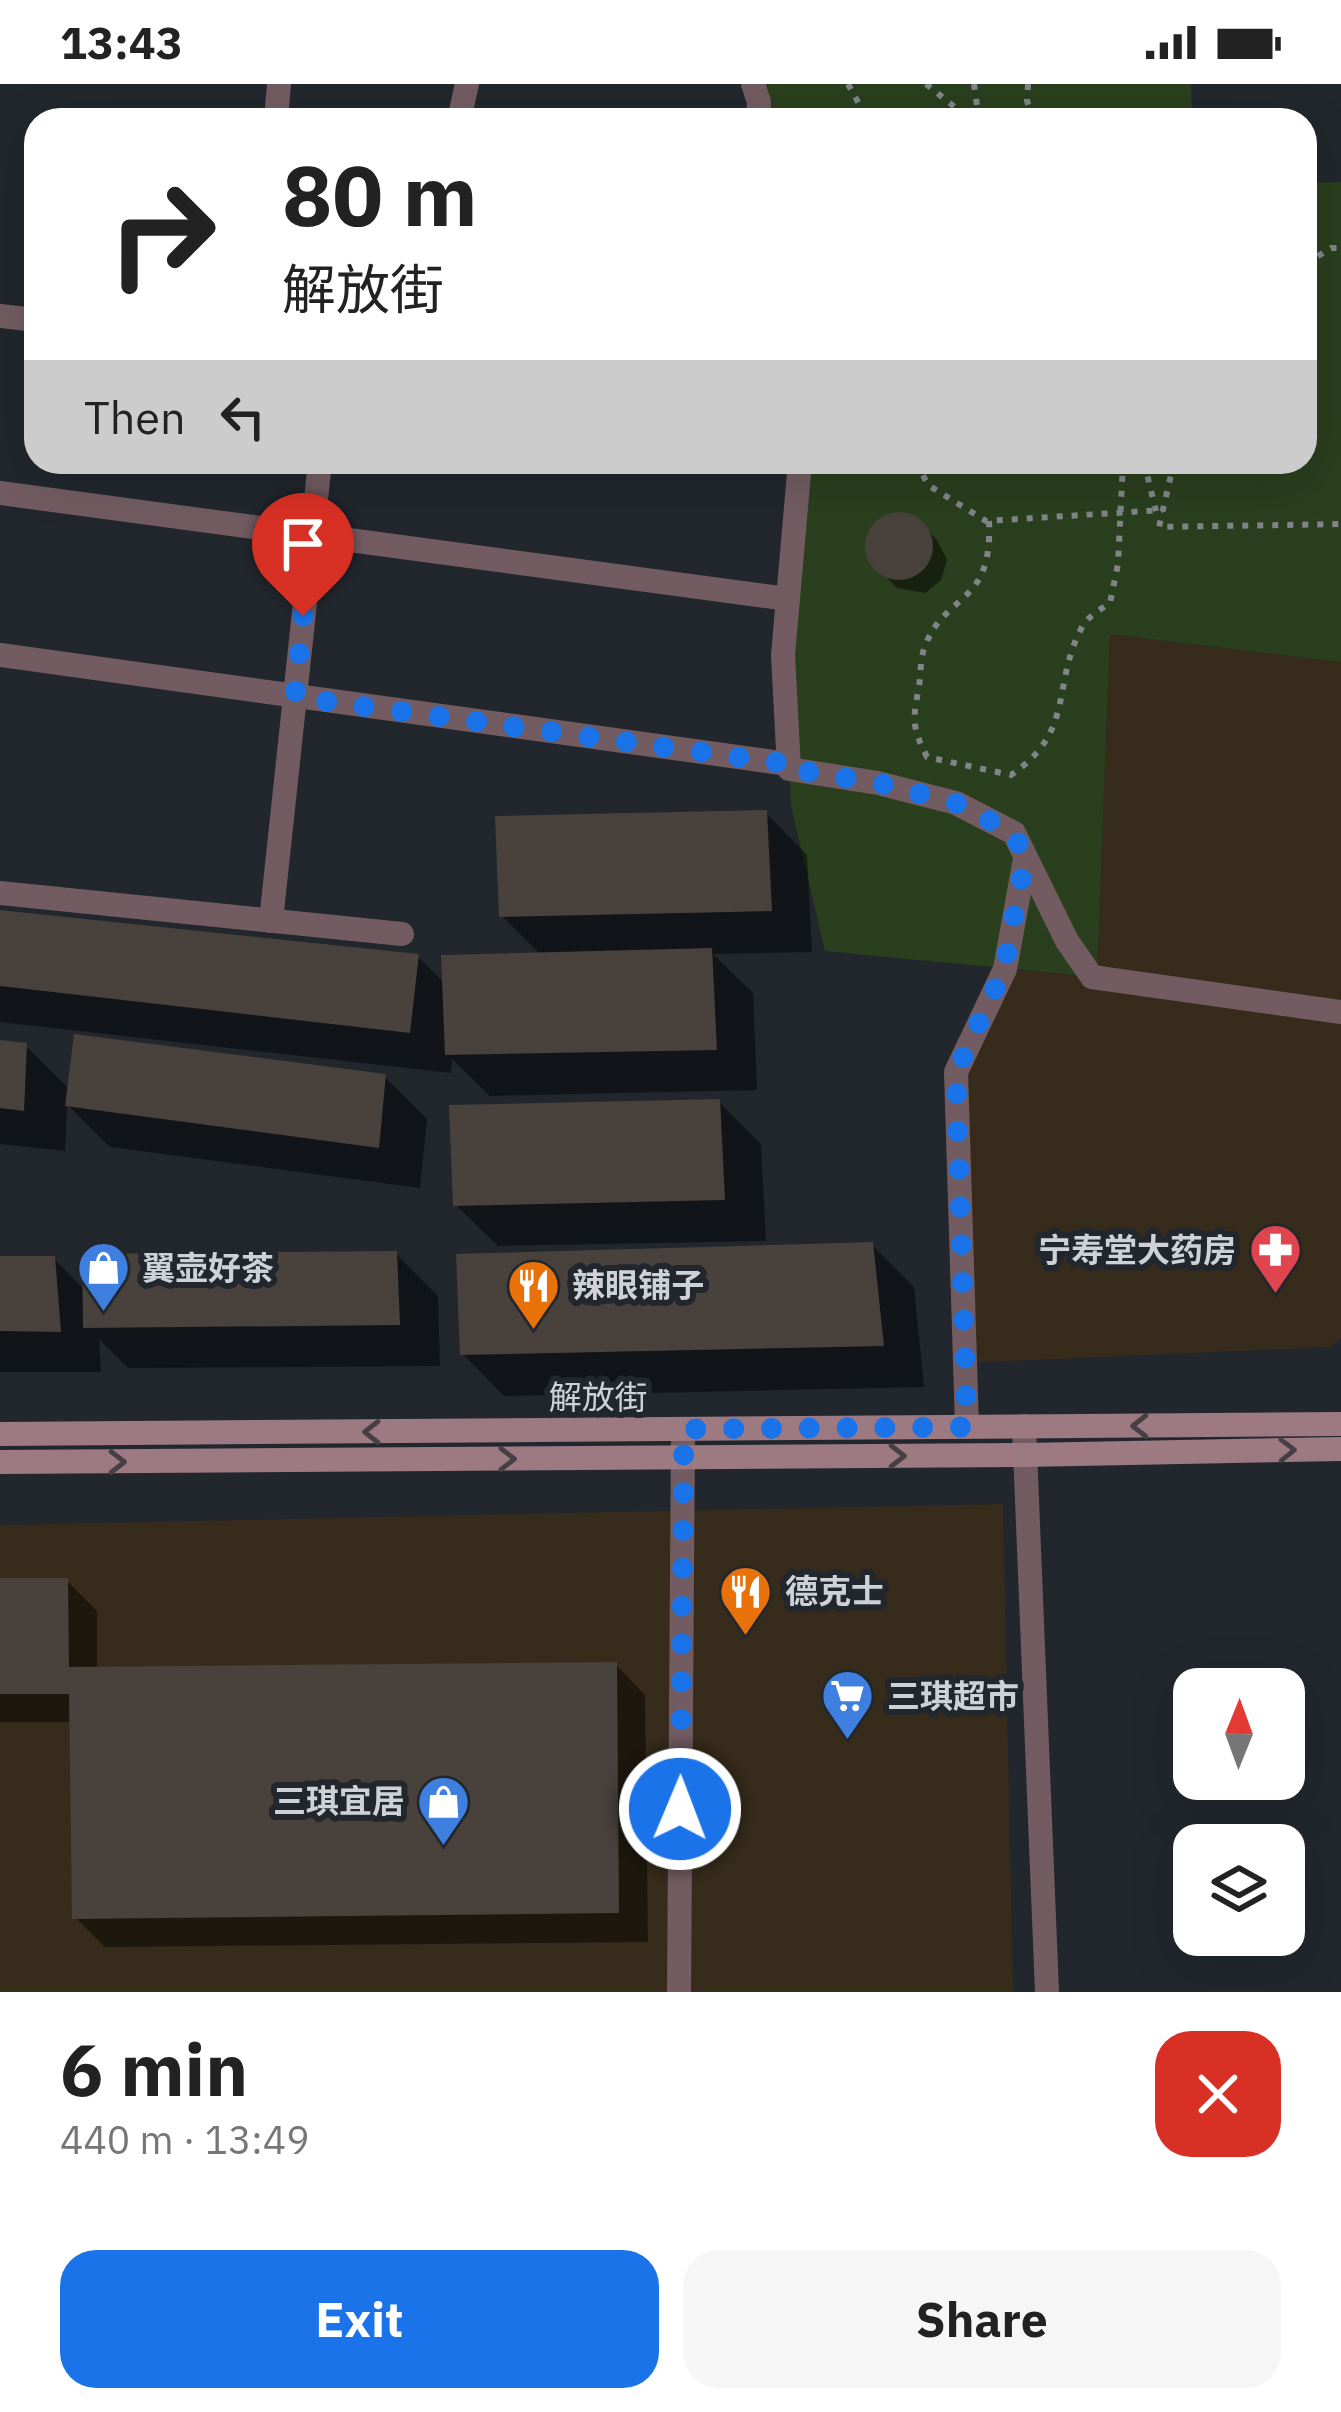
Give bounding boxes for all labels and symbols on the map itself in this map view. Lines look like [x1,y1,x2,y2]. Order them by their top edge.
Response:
pin [252,493,354,616]
pharmacy icon: 宁寿堂大药房 [1247,1222,1303,1296]
place label: 宁寿堂大药房 [1038,1228,1236,1271]
shop icon: 翼壶好茶 [75,1240,131,1314]
place label: 翼壶好茶 [142,1246,274,1289]
restaurant icon: 辣眼铺子 [505,1257,561,1331]
place label: 辣眼铺子 [572,1263,704,1306]
street label: 解放街 [549,1375,648,1418]
one-way arrow [1130,1412,1149,1438]
one-way arrow [362,1418,381,1444]
one-way arrow [1278,1437,1297,1463]
one-way arrow [889,1443,907,1469]
one-way arrow [499,1446,517,1472]
one-way arrow [108,1449,127,1475]
restaurant icon: 德克士 [718,1563,774,1637]
place label: 德克士 [785,1569,884,1612]
supermarket icon: 三琪超市 [820,1668,876,1742]
north arrow [1173,1668,1305,1800]
place label: 三琪超市 [887,1674,1019,1717]
position arrow [617,1746,743,1872]
shop icon: 三琪宜居 [416,1773,472,1847]
place label: 三琪宜居 [273,1779,405,1822]

